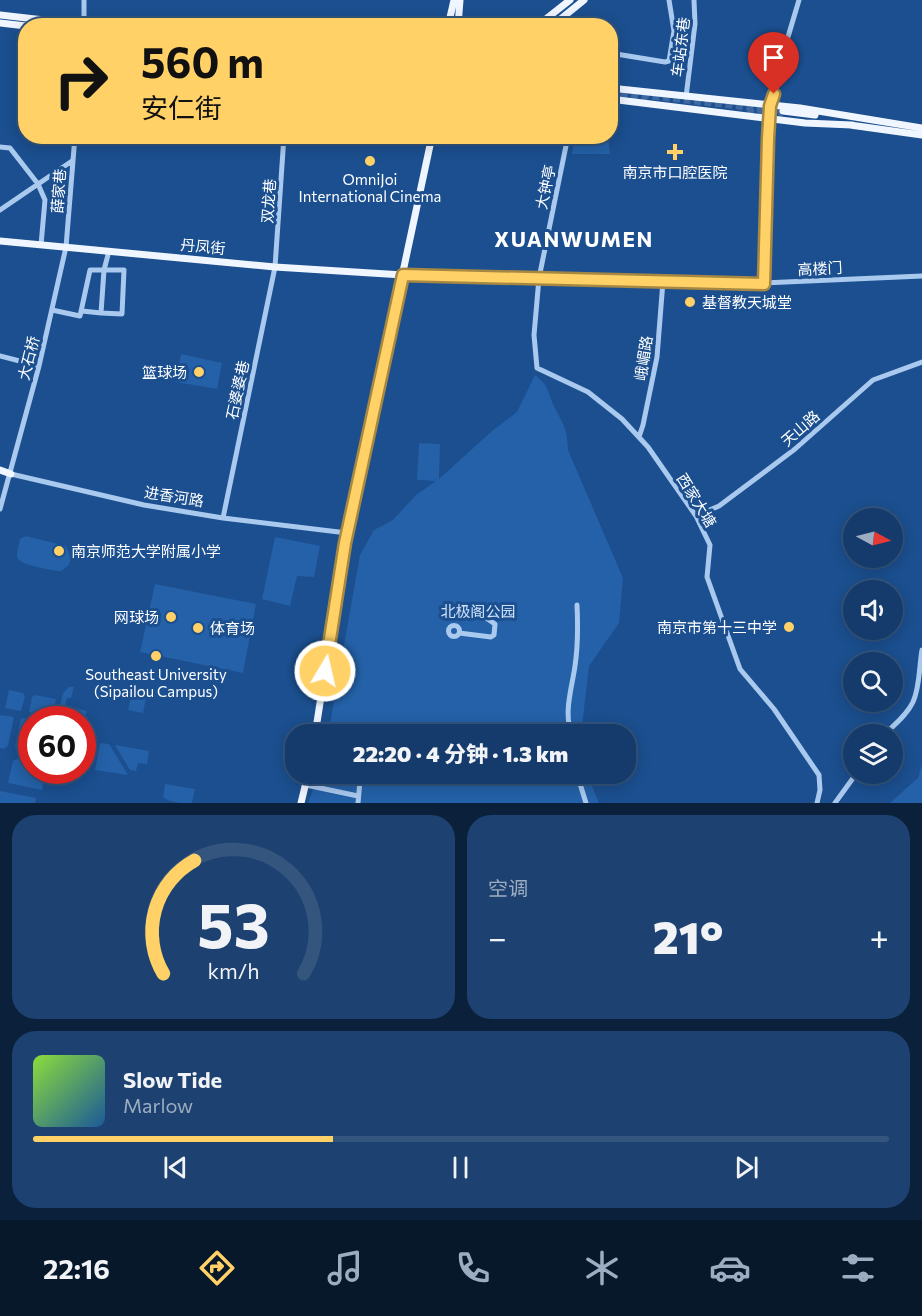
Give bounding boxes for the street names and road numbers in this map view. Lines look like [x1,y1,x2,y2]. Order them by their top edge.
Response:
street label: 车站东巷 [667,16,693,78]
street label: 大钟亭 [532,163,558,211]
street label: 薛家巷 [47,168,69,214]
street label: 双龙巷 [257,178,279,224]
street label: 丹凤街 [180,235,226,257]
street label: 高楼门 [797,258,843,278]
street label: 大石桥 [14,334,42,382]
street label: 峨嵋路 [631,334,655,382]
street label: 石婆婆巷 [222,359,252,421]
street label: 天山路 [777,406,823,450]
street label: 西家大塘 [673,470,721,530]
street label: 进香河路 [143,482,205,510]

